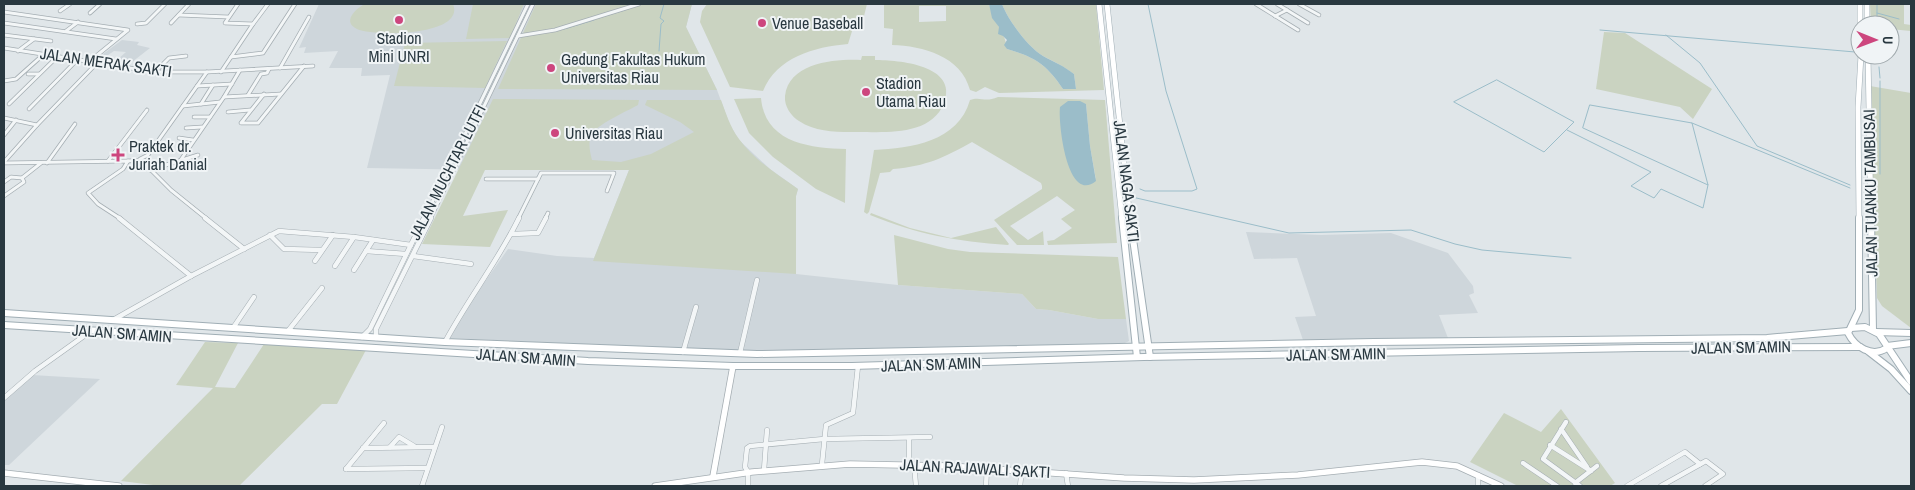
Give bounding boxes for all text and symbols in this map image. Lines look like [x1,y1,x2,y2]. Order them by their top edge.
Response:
place label: Venue Baseball [772,12,863,34]
marker: Stadion Mini UNRI [393,14,405,26]
north arrow [1850,15,1900,65]
marker: Venue Baseball [756,17,768,29]
place label: Stadion Mini UNRI [368,27,430,67]
text: U [1879,36,1897,45]
street label: JALAN MERAK SAKTI [39,42,173,82]
place label: Gedung Fakultas Hukum Universitas Riau [561,48,705,88]
marker: Gedung Fakultas Hukum Universitas Riau [545,62,557,74]
place label: Stadion Utama Riau [876,72,946,112]
marker: Stadion Utama Riau [860,86,872,98]
street label: JALAN MUCHTAR LUTFI [403,101,491,243]
street label: JALAN TUANKU TAMBUSAI [1858,109,1882,277]
street label: JALAN NAGA SAKTI [1109,119,1145,243]
place label: Universitas Riau [565,122,663,144]
marker: Universitas Riau [549,127,561,139]
place label: Praktek dr. Juriah Danial [129,135,207,175]
marker: Praktek dr. Juriah Danial [111,148,125,162]
street label: JALAN SM AMIN [71,319,173,347]
street label: JALAN SM AMIN [1691,335,1791,359]
street label: JALAN SM AMIN [1286,342,1386,366]
street label: JALAN SM AMIN [475,343,577,371]
street label: JALAN SM AMIN [881,351,981,377]
street label: JALAN RAJAWALI SAKTI [899,453,1051,483]

